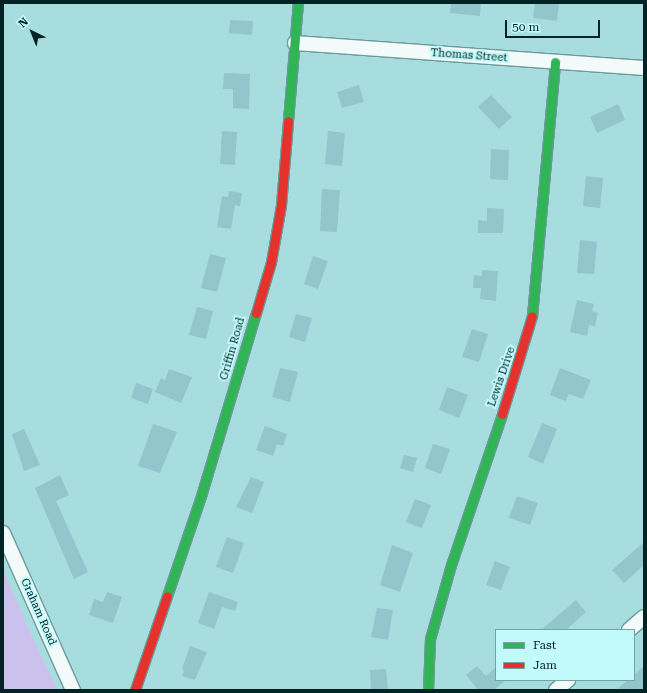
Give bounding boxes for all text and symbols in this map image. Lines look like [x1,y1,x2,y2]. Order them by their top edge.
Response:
north arrow [12,12,52,52]
scale bar [507,12,602,38]
text: N [16,15,31,31]
text: 50 m [512,20,539,34]
street label: Thomas Street [430,47,508,65]
street label: Griffin Road [218,316,248,382]
street label: Lewis Drive [486,345,518,409]
street label: Graham Road [17,576,59,648]
legend [495,629,635,681]
text: Fast [533,638,556,652]
text: Jam [533,658,557,672]

